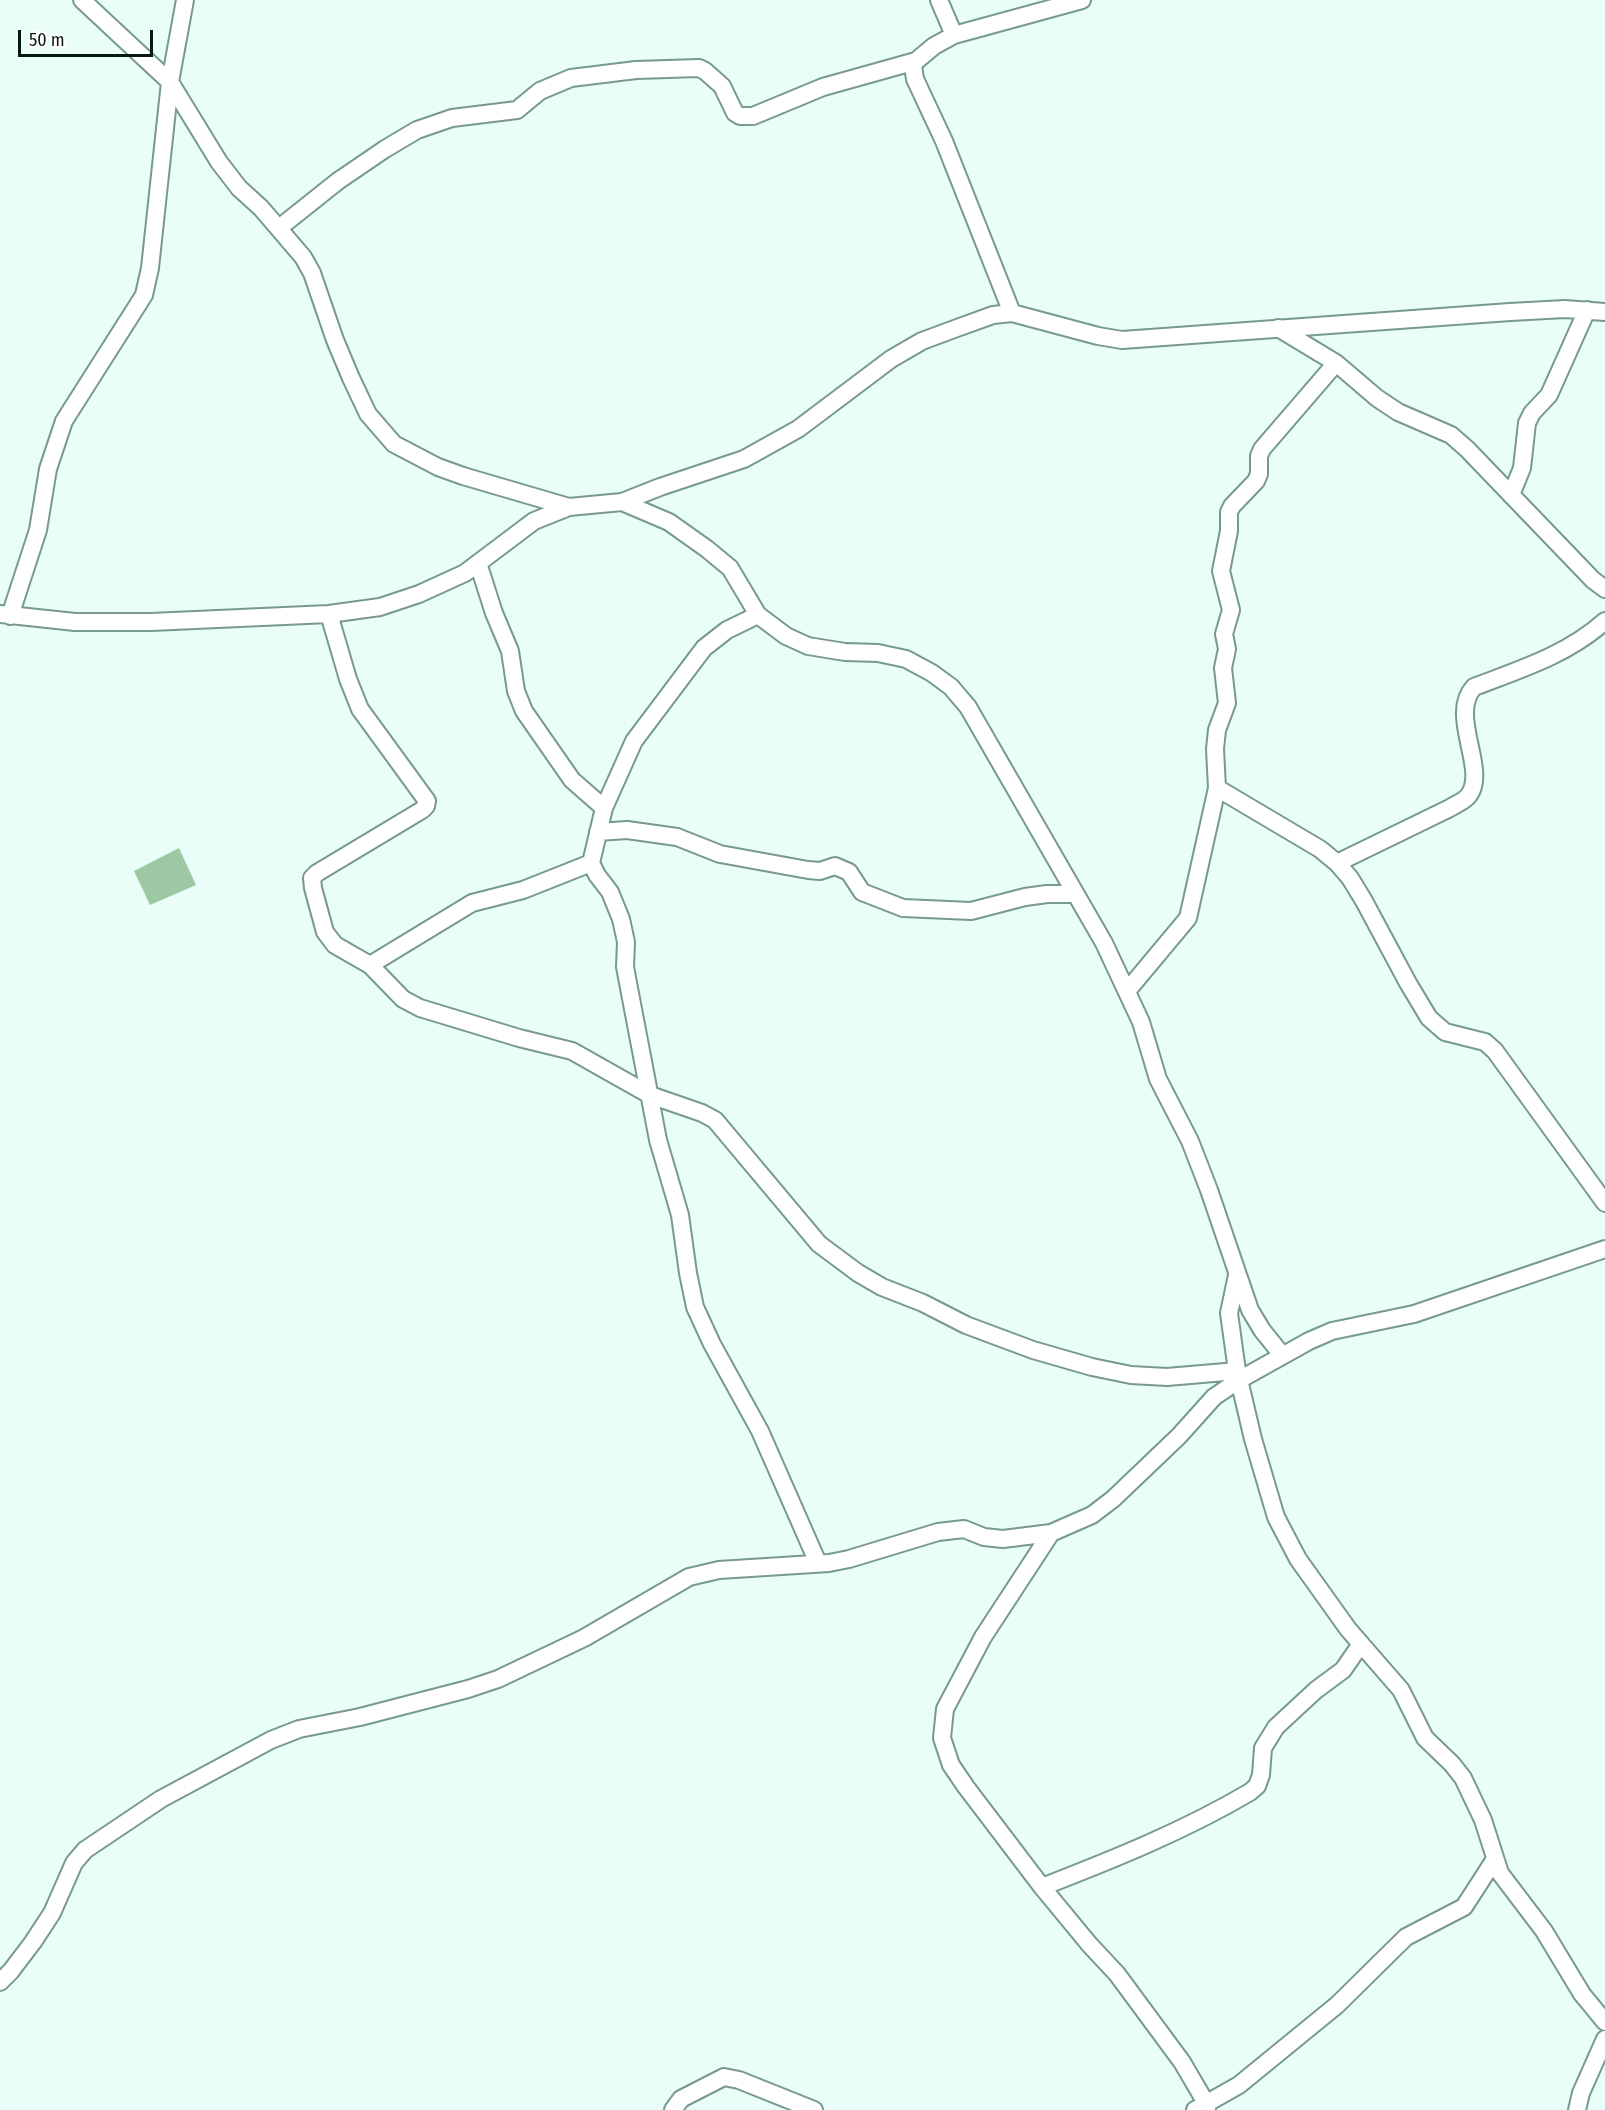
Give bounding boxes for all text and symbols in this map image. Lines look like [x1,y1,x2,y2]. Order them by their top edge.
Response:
scale bar [21,18,156,56]
text: 50 m [29,29,65,51]

